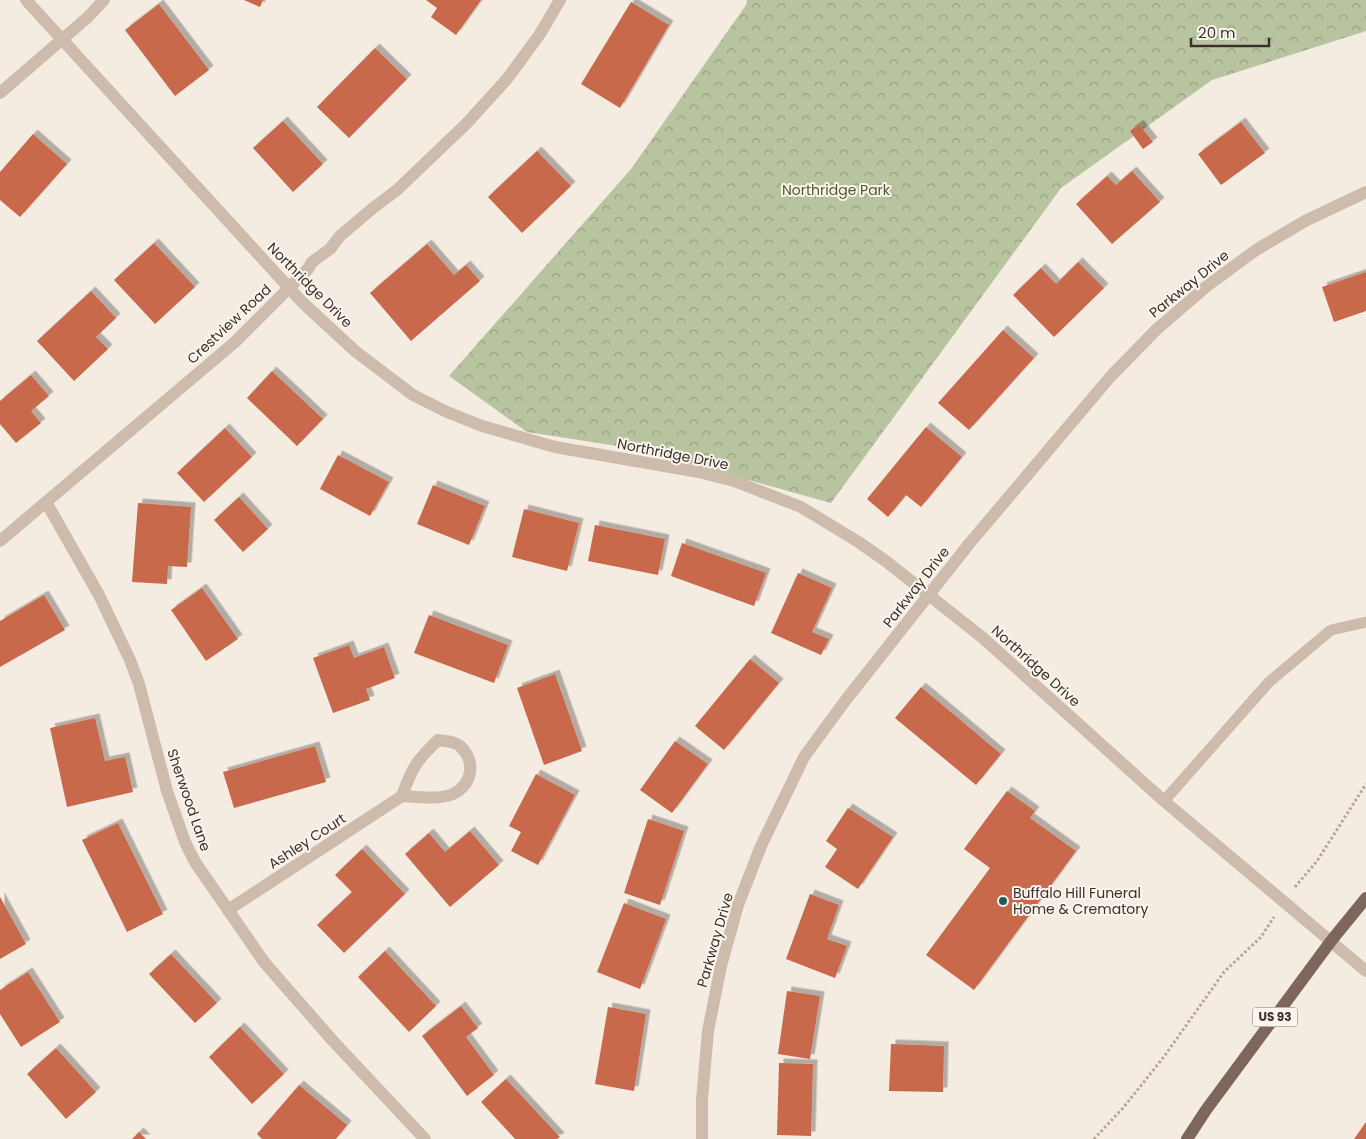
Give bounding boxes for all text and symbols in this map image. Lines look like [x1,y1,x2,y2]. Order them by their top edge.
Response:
scale bar [1191,15,1268,47]
text: 20 m [1198,22,1236,43]
park label: Northridge Park [782,180,891,200]
street label: Northridge Drive [263,238,357,332]
street label: Parkway Drive [1145,245,1233,323]
street label: Crestview Road [182,280,276,368]
street label: Northridge Drive [616,433,731,475]
street label: Parkway Drive [878,542,954,632]
street label: Northridge Drive [987,621,1085,712]
street label: Sherwood Lane [162,746,216,854]
street label: Ashley Court [264,809,350,873]
place label: Buffalo Hill Funeral Home & Crematory [1013,883,1148,919]
street label: Parkway Drive [692,890,738,990]
marker: Buffalo Hill Funeral Home & Crematory [997,895,1009,907]
road number: US 93 [1252,1008,1298,1026]

